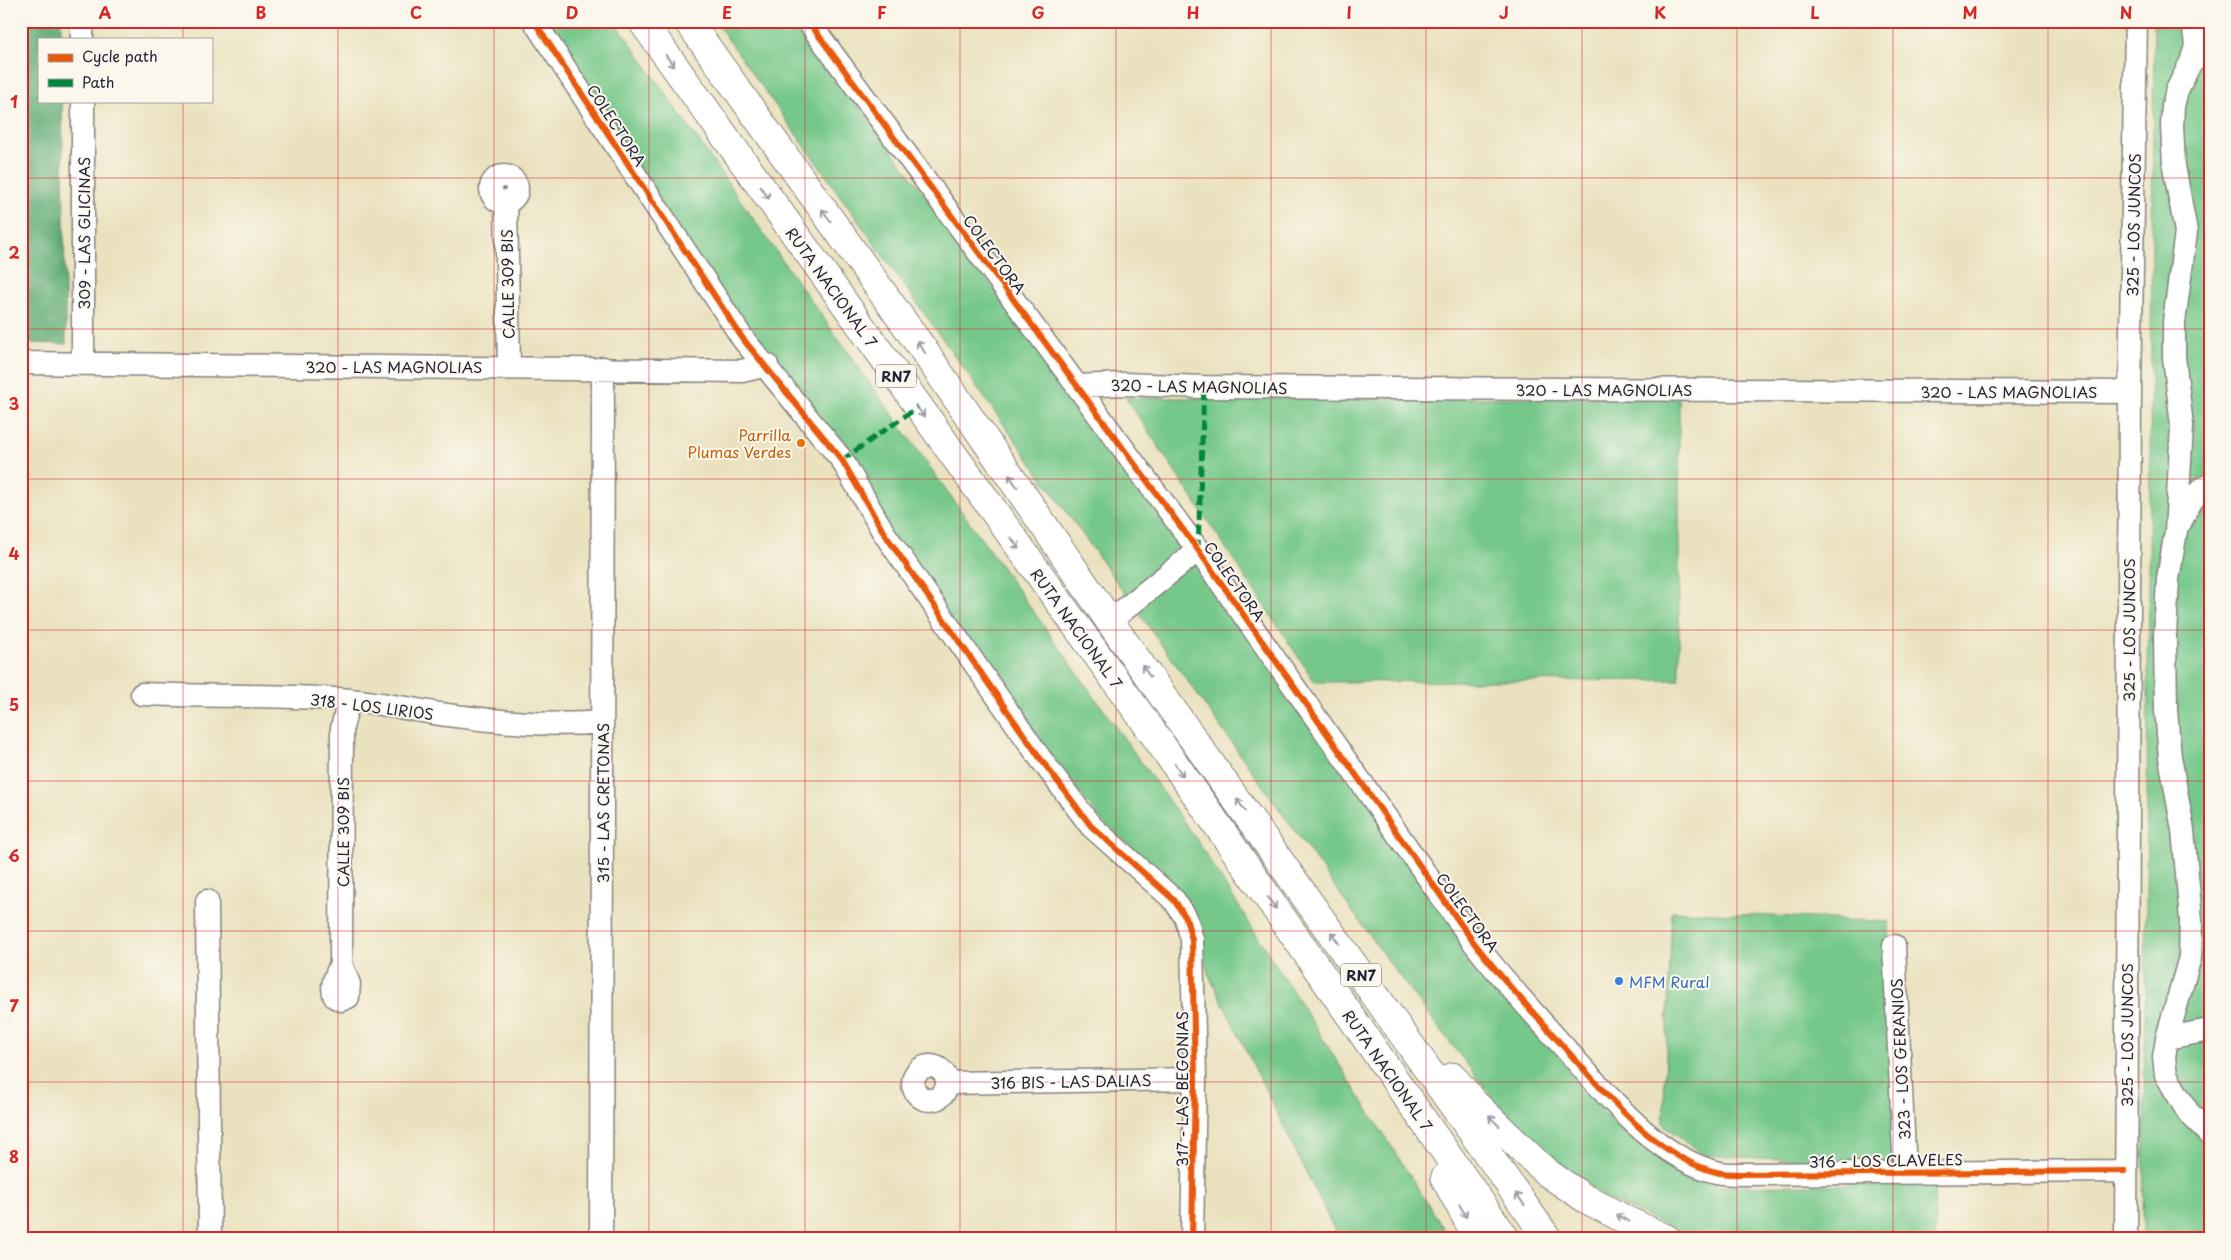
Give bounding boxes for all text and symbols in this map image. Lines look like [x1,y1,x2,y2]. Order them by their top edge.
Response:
text: A [99,0,112,24]
text: B [256,0,267,24]
text: C [410,0,422,24]
text: D [566,0,578,24]
text: E [722,0,732,24]
text: F [877,0,887,24]
text: G [1031,0,1045,24]
text: H [1187,0,1199,24]
text: I [1346,0,1352,24]
text: J [1499,0,1509,24]
text: K [1654,0,1666,24]
text: L [1810,0,1820,24]
text: M [1962,0,1978,24]
text: N [2120,0,2132,24]
legend [38,38,212,102]
text: Cycle path [82,44,158,67]
one-way arrow [665,54,675,68]
text: Path [82,70,114,93]
street label: COLECTORA [582,80,652,170]
text: 1 [10,89,18,113]
street label: 325 - LOS JUNCOS [2120,153,2146,297]
street label: 309 - LAS GLICINAS [72,157,95,309]
one-way arrow [760,186,770,200]
one-way arrow [821,208,831,222]
street label: COLECTORA [958,209,1032,299]
street label: RUTA NACIONAL 7 [780,222,884,352]
street label: CALLE 309 BIS [495,229,519,339]
text: 2 [8,240,20,264]
one-way arrow [916,340,926,354]
street label: 320 - LAS MAGNOLIAS [306,355,482,378]
road number: RN7 [876,364,916,388]
street label: 320 - LAS MAGNOLIAS [1110,373,1288,399]
street label: 320 - LAS MAGNOLIAS [1516,378,1692,401]
street label: 320 - LAS MAGNOLIAS [1921,380,2097,403]
text: 3 [9,391,19,415]
one-way arrow [915,404,925,418]
place label: Parrilla Plumas Verdes [687,423,791,463]
marker: Parrilla Plumas Verdes [795,437,807,449]
one-way arrow [1008,474,1018,488]
one-way arrow [1010,535,1021,549]
street label: COLECTORA [1199,536,1271,626]
text: 4 [9,541,20,565]
street label: 325 - LOS JUNCOS [2117,558,2140,702]
street label: RUTA NACIONAL 7 [1025,563,1129,693]
one-way arrow [1141,665,1151,679]
street label: 318 - LOS LIRIOS [309,687,435,725]
text: 5 [9,692,19,716]
street label: 315 - LAS CRETONAS [591,723,614,883]
one-way arrow [1174,763,1184,777]
street label: CALLE 309 BIS [331,777,354,887]
one-way arrow [1236,798,1246,812]
text: 6 [8,843,20,867]
street label: COLECTORA [1431,867,1505,957]
one-way arrow [1267,896,1277,910]
one-way arrow [1330,931,1340,945]
street label: 325 - LOS JUNCOS [2115,963,2138,1107]
road number: RN7 [1341,964,1381,986]
place label: MFM Rural [1629,970,1709,993]
marker: MFM Rural [1613,975,1625,987]
street label: 323 - LOS GERANIOS [1884,978,1916,1140]
text: 7 [9,993,19,1017]
street label: RUTA NACIONAL 7 [1337,1005,1439,1136]
street label: 317 - LAS BEGONIAS [1170,1011,1193,1167]
street label: 316 BIS - LAS DALIAS [990,1068,1152,1094]
one-way arrow [1487,1115,1500,1127]
text: 8 [9,1144,19,1168]
street label: 316 - LOS CLAVELES [1809,1147,1963,1173]
one-way arrow [1515,1192,1525,1206]
one-way arrow [1459,1203,1468,1218]
one-way arrow [1615,1213,1630,1223]

